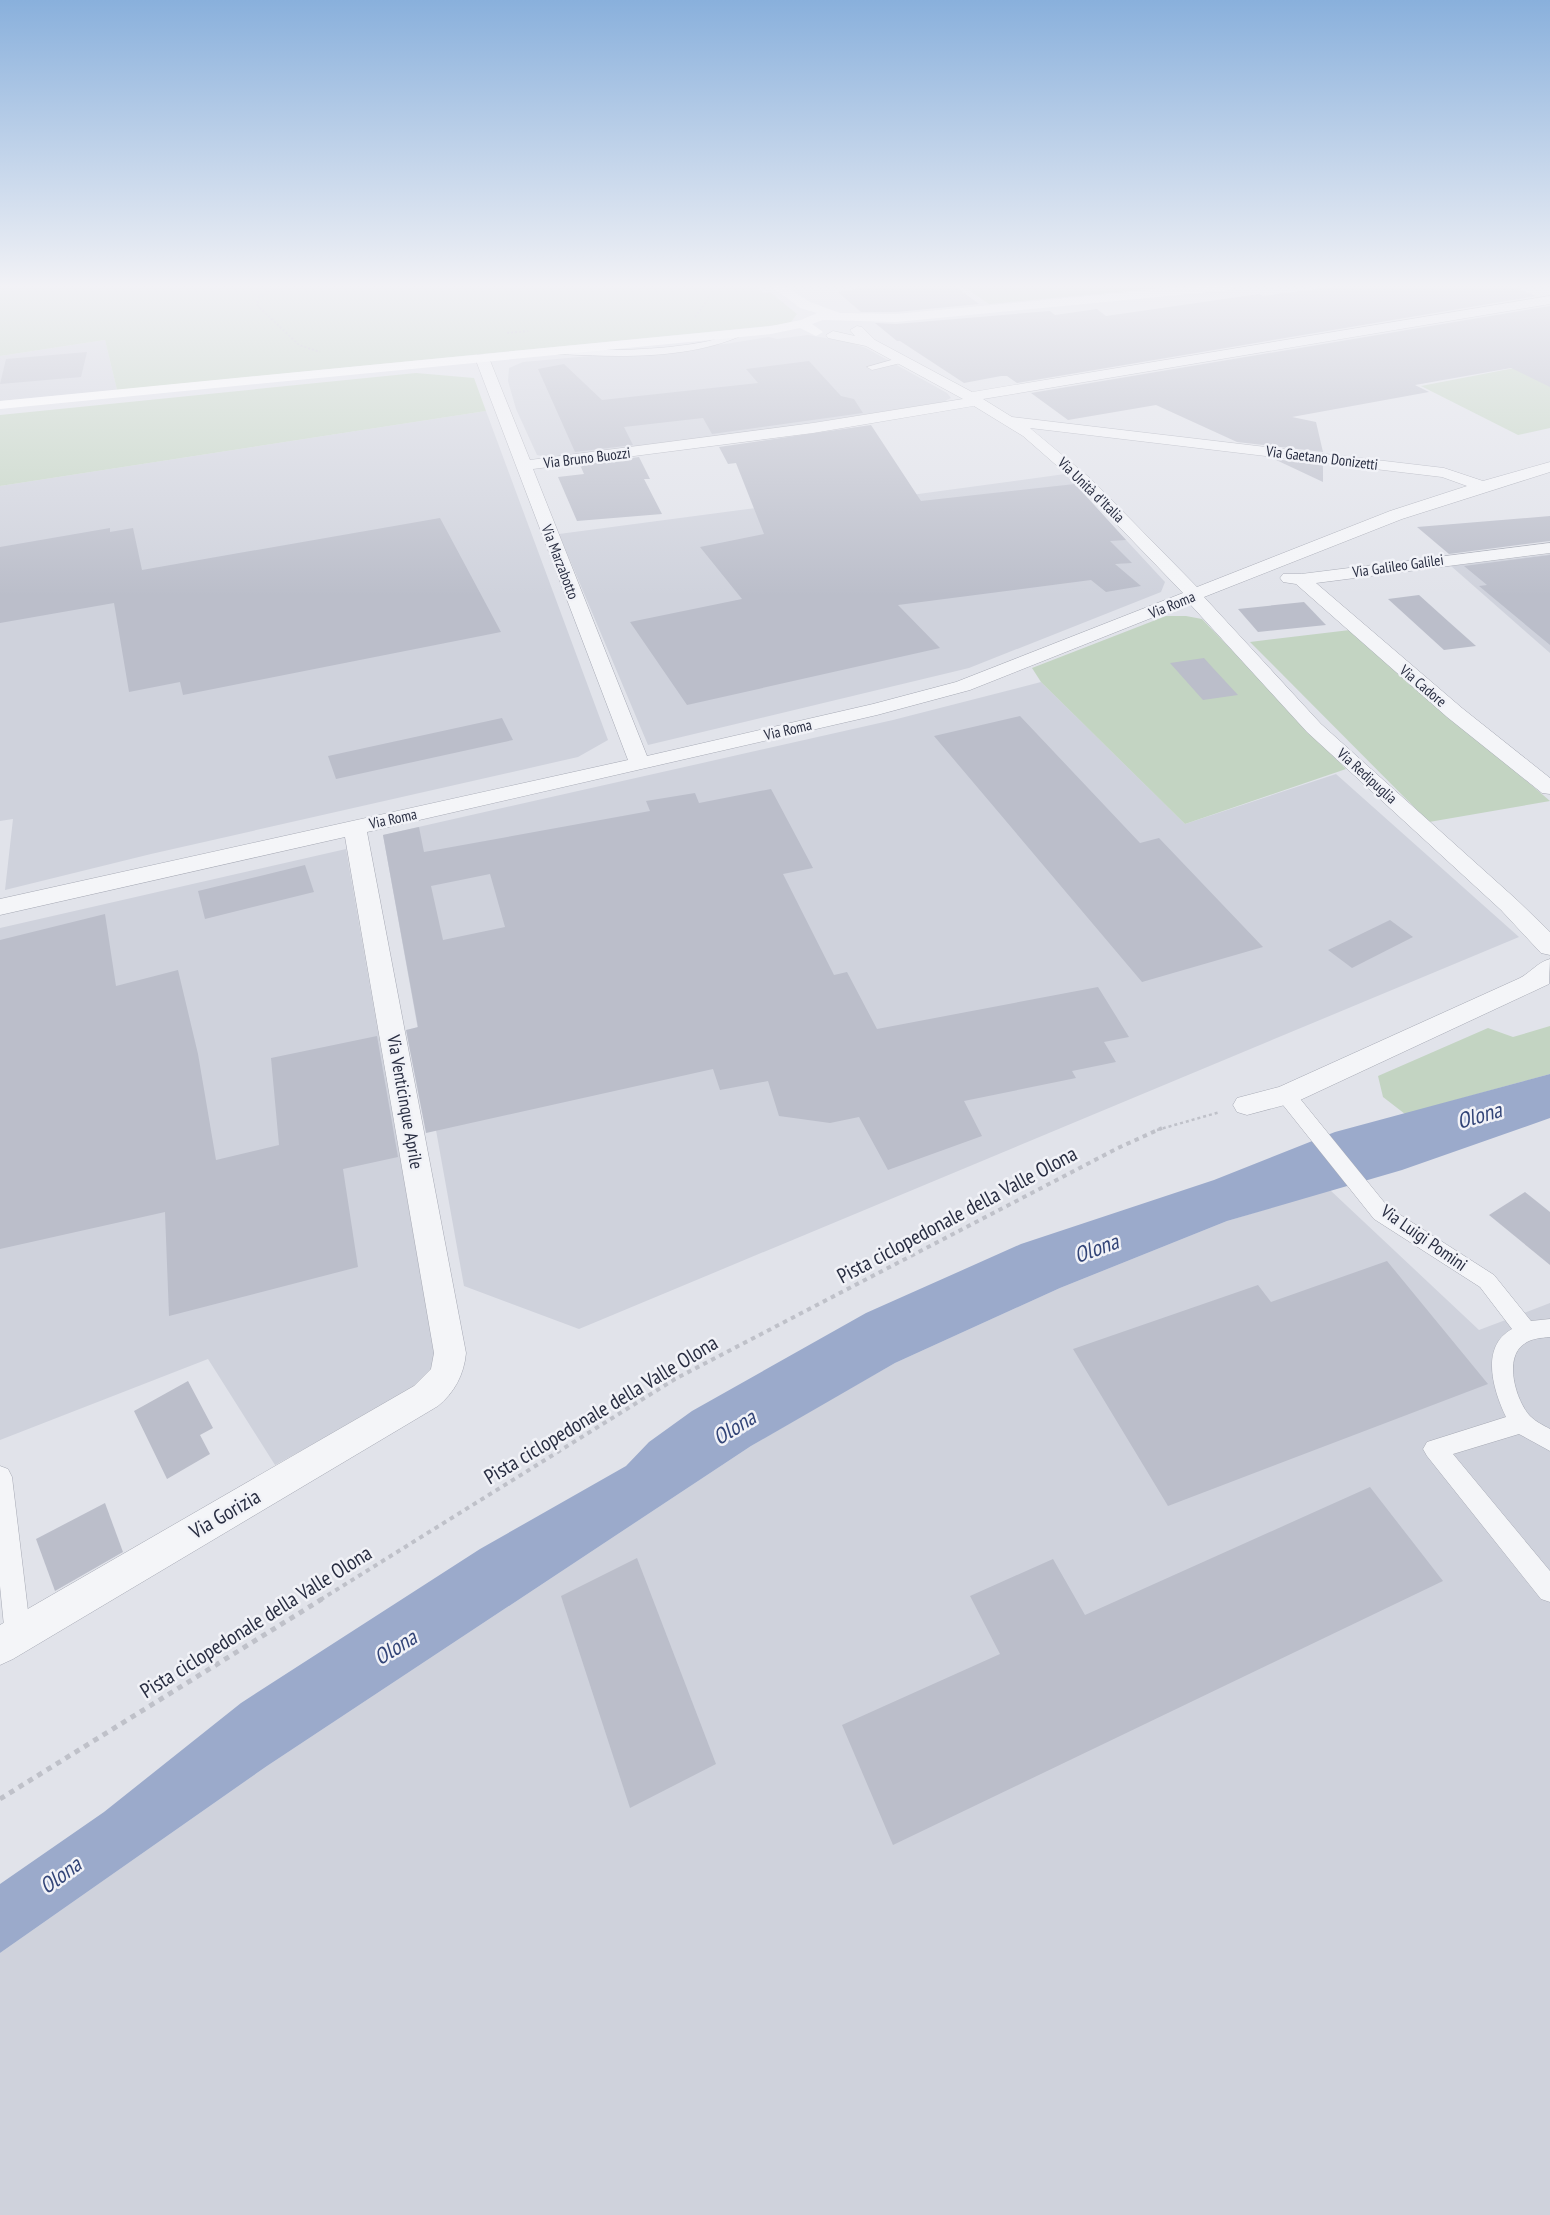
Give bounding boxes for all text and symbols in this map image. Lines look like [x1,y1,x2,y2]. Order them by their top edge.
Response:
street label: Via Gaetano Donizetti [1264,441,1379,474]
street label: Via Bruno Buozzi [541,443,631,472]
street label: Via Unità d'Italia [1053,452,1129,526]
street label: Via Marzabotto [537,521,583,602]
street label: Via Galileo Galilei [1350,550,1445,581]
street label: Via Roma [1145,587,1198,623]
street label: Via Cadore [1395,660,1451,711]
street label: Via Roma [761,715,814,744]
street label: Via Redipuglia [1333,743,1401,808]
street label: Via Roma [366,804,418,833]
street label: Via Venticinque Aprile [382,1032,429,1171]
water label: Olona [1453,1095,1506,1135]
street label: Pista ciclopedonale della Valle Olona [832,1140,1081,1289]
street label: Via Luigi Pomini [1376,1199,1472,1276]
water label: Olona [1070,1227,1123,1269]
street label: Pista ciclopedonale della Valle Olona [479,1329,723,1490]
water label: Olona [707,1403,762,1451]
street label: Via Gorizia [184,1483,265,1545]
street label: Pista ciclopedonale della Valle Olona [135,1539,377,1704]
water label: Olona [368,1623,423,1671]
water label: Olona [33,1850,87,1900]

